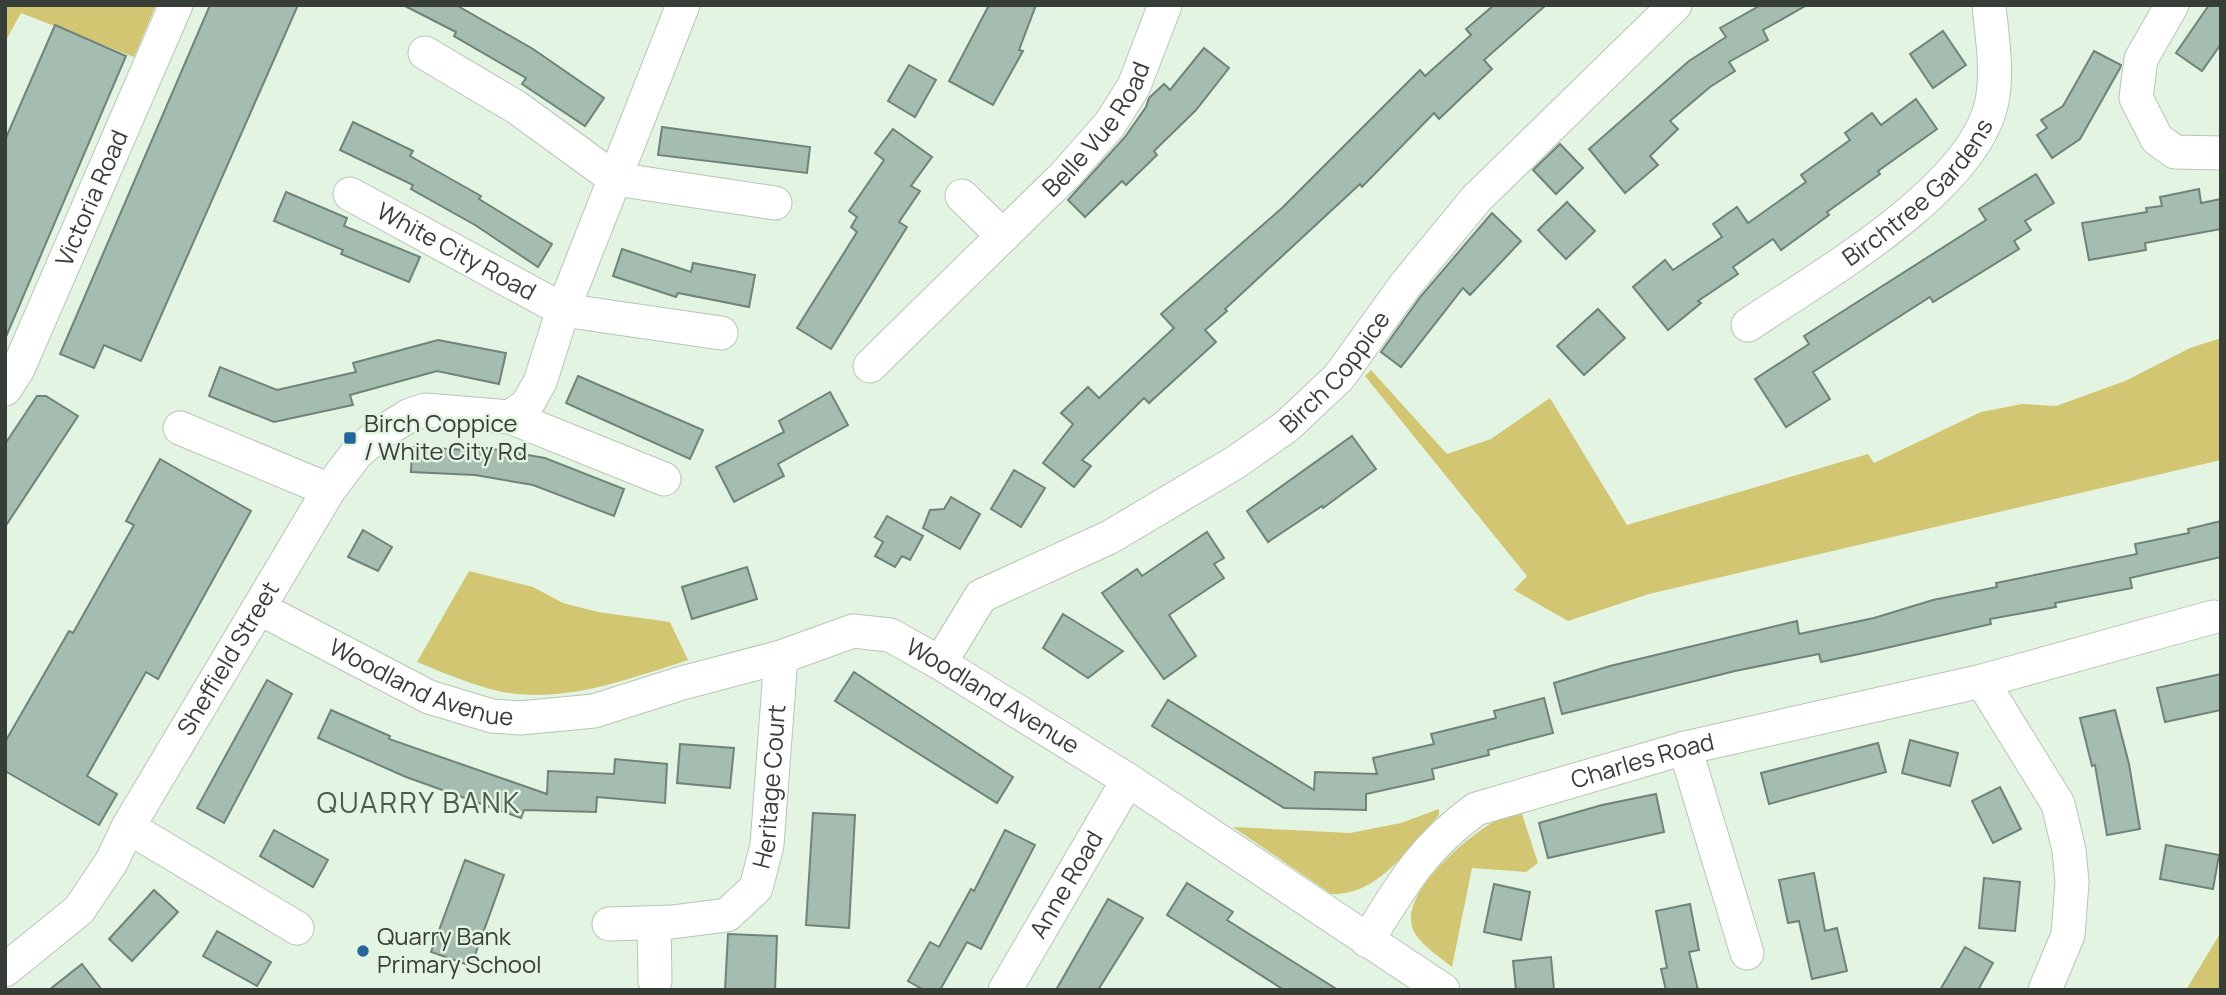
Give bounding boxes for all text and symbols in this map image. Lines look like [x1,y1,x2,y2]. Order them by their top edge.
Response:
street label: Belle Vue Road [1034,57,1157,203]
street label: Birchtree Gardens [1835,113,2000,273]
street label: Victoria Road [47,124,135,271]
street label: White City Road [371,194,542,307]
street label: Birch Coppice [1272,303,1397,440]
place label: Birch Coppice / White City Rd [364,406,527,467]
marker: Birch Coppice / White City Rd [342,430,358,446]
street label: Sheffield Street [168,575,286,741]
street label: Woodland Avenue [900,629,1086,761]
street label: Woodland Avenue [324,630,515,732]
street label: Heritage Court [744,703,792,872]
street label: Charles Road [1567,724,1717,795]
district label: QUARRY BANK [317,783,521,821]
street label: Anne Road [1021,824,1110,944]
place label: Quarry Bank Primary School [377,919,542,980]
marker: Quarry Bank Primary School [355,943,371,959]

